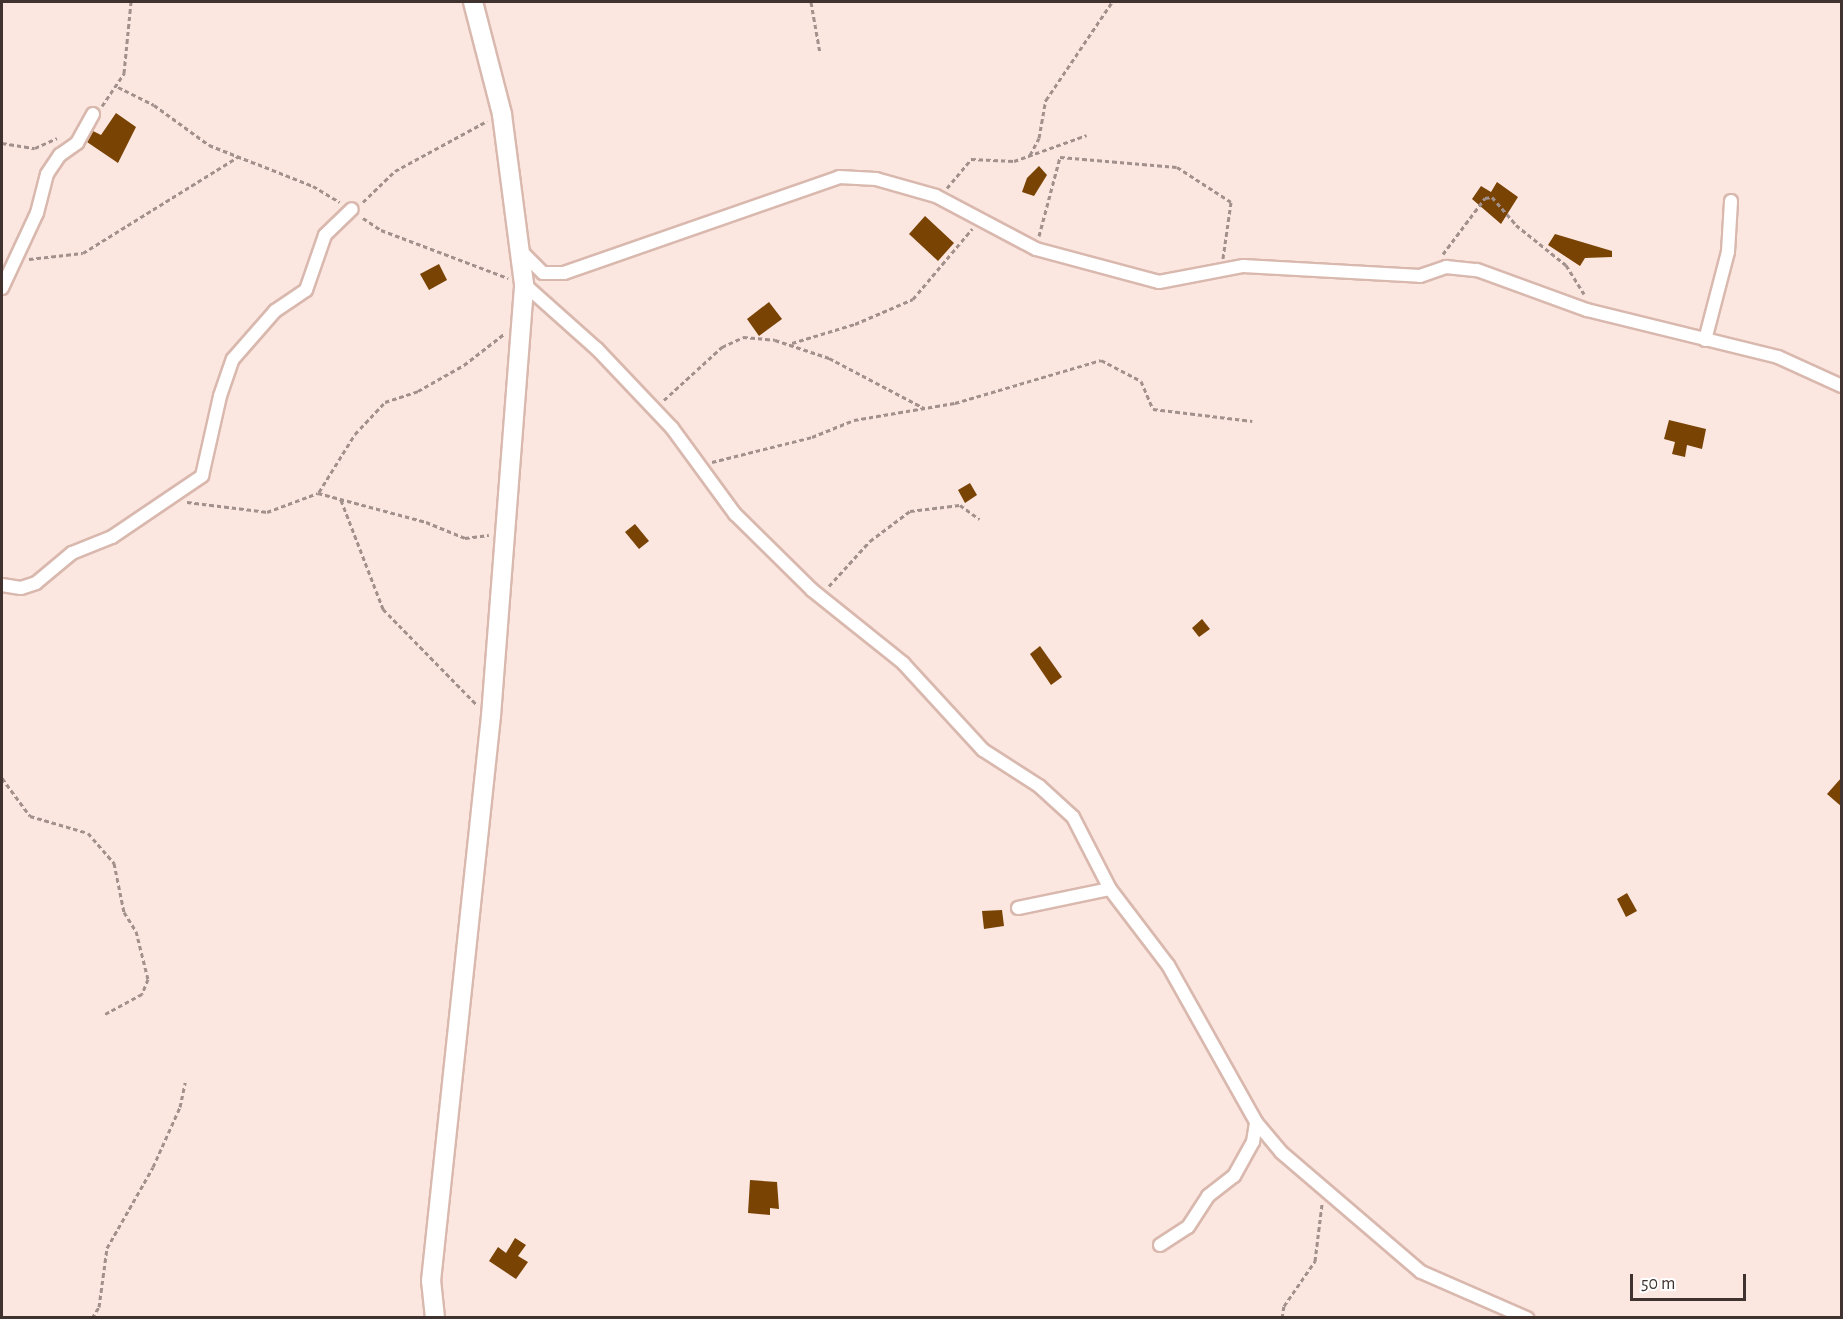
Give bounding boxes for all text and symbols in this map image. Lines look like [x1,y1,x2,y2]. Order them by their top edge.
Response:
scale bar [1633,1262,1748,1300]
text: 50 m [1641,1275,1675,1293]

